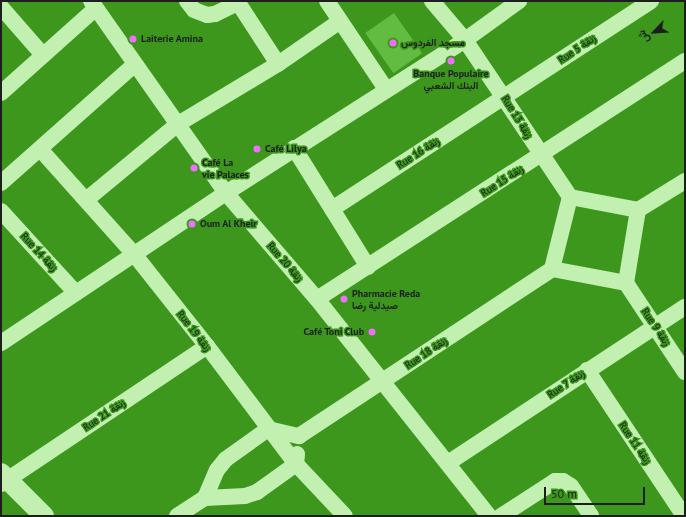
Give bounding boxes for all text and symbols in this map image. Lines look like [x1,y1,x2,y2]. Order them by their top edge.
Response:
north arrow [634,12,674,52]
text: ش [634,28,652,46]
street label: Rue 5 زنقة [556,32,598,66]
place label: Laiterie Amina [141,33,203,45]
marker: Laiterie Amina [128,34,138,44]
place label: مسجد الفردوس [401,37,465,49]
marker: مسجد الفردوس [388,38,398,48]
marker: Banque Populaire البنك الشعبي [446,56,456,66]
place label: Banque Populaire البنك الشعبي [413,67,489,90]
street label: Rue 13 زنقة [499,93,535,141]
street label: Rue 16 زنقة [394,135,442,171]
place label: Café Lilya [265,143,307,155]
marker: Café Lilya [252,144,262,154]
place label: Café La vie Palaces [202,156,249,180]
marker: Café La vie Palaces [189,163,199,173]
street label: Rue 15 زنقة [478,163,526,199]
place label: Oum Al Kheir [200,218,257,230]
marker: Oum Al Kheir [187,219,197,229]
street label: Rue 14 زنقة [18,230,60,274]
street label: Rue 20 زنقة [265,240,305,284]
place label: Pharmacie Reda صيدلية رضا [352,287,420,310]
marker: Pharmacie Reda صيدلية رضا [339,294,349,304]
street label: Rue 9 زنقة [639,306,673,348]
street label: Rue 19 زنقة [174,308,214,354]
place label: Café Toni Club [303,326,364,338]
marker: Café Toni Club [367,327,377,337]
street label: Rue 18 زنقة [403,335,449,371]
street label: Rue 7 زنقة [545,367,587,401]
street label: Rue 21 زنقة [81,397,127,433]
street label: Rue 11 زنقة [617,420,653,466]
scale bar [546,479,647,505]
text: 50 m [551,486,577,501]

